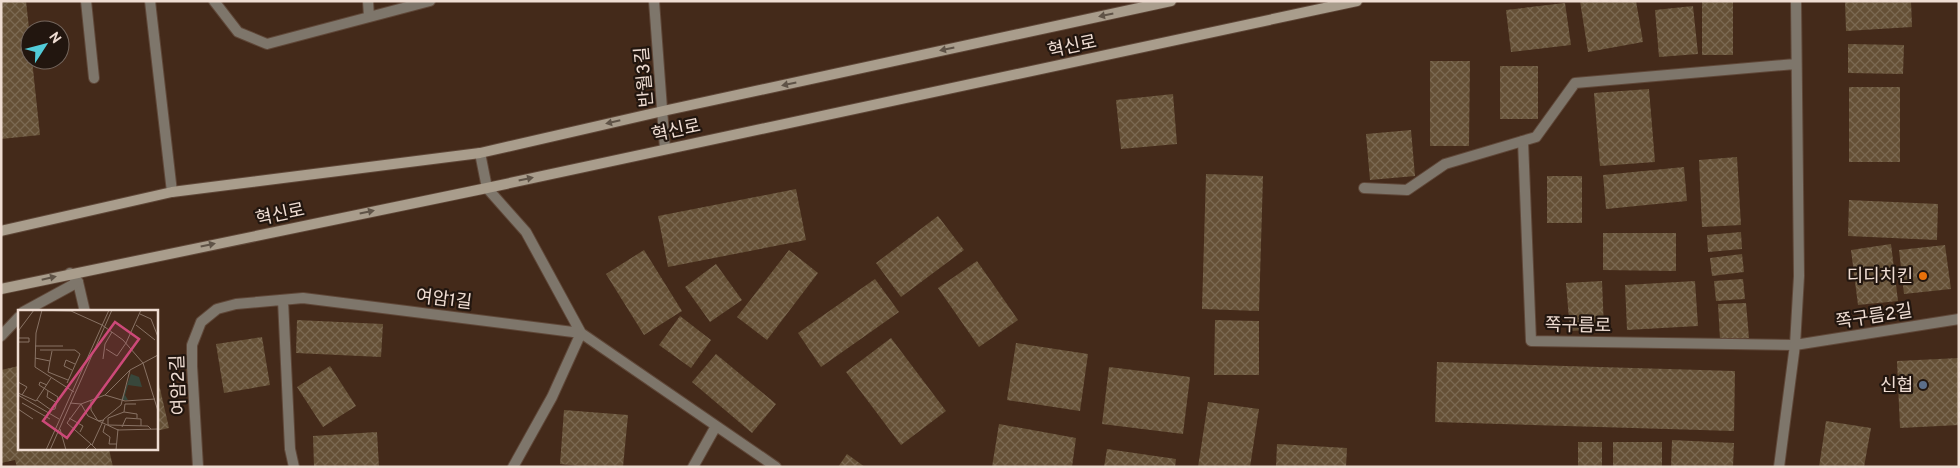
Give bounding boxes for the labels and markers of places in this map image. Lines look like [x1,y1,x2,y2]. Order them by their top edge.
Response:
place label: 디디치킨 [1847,266,1913,289]
marker: 디디치킨 [1917,270,1929,282]
place label: 신협 [1880,375,1913,398]
marker: 신협 [1917,379,1929,391]

